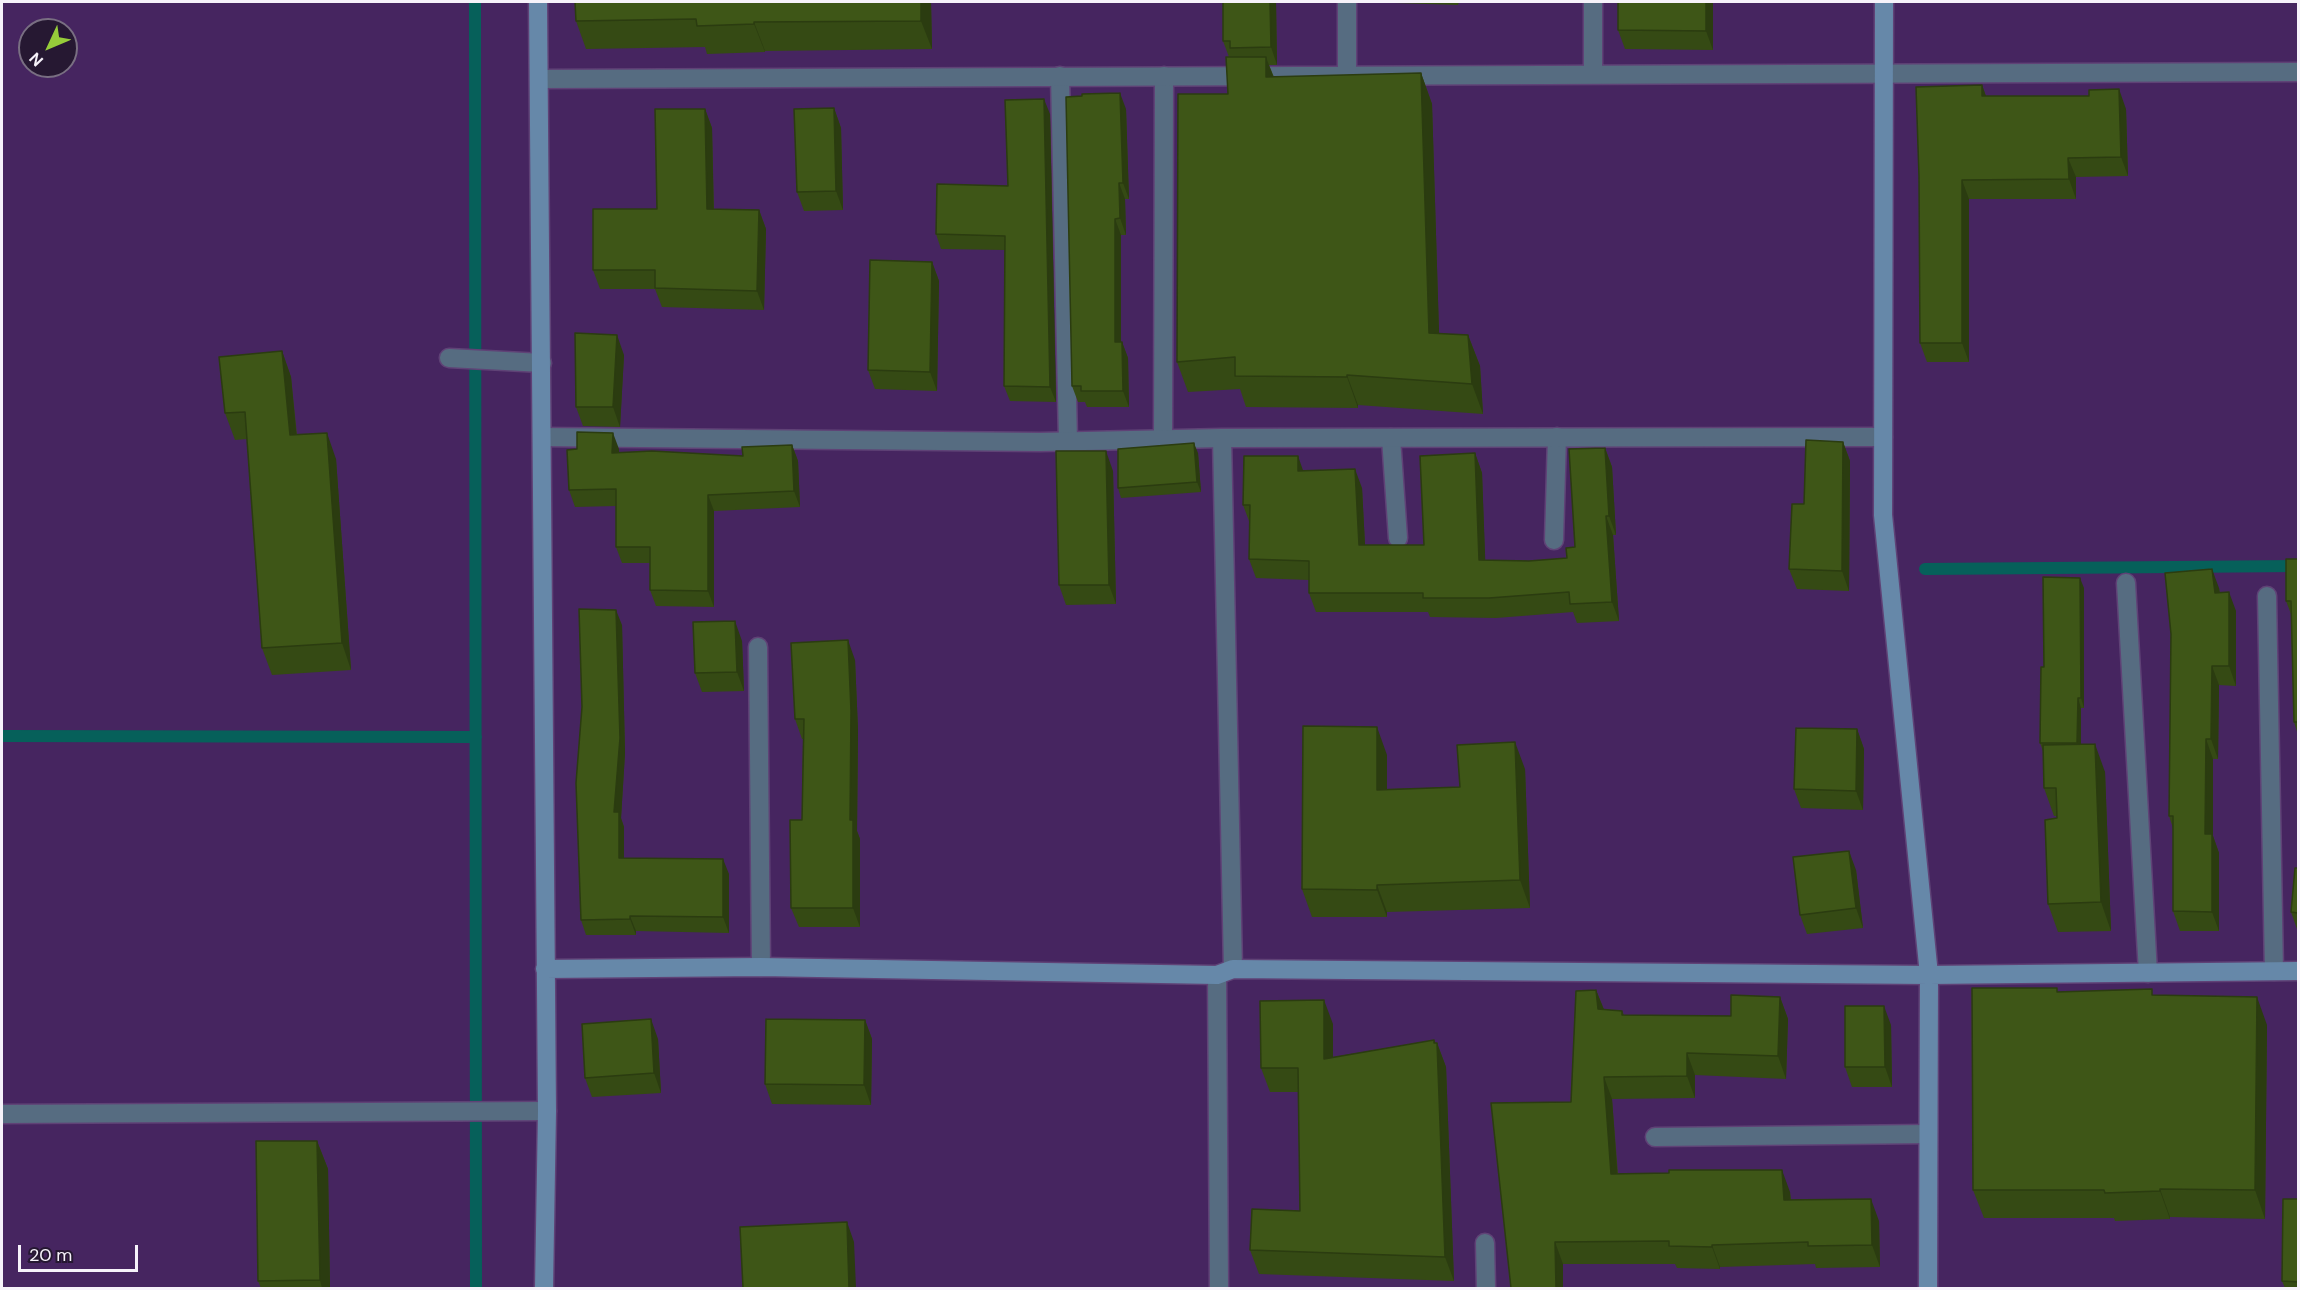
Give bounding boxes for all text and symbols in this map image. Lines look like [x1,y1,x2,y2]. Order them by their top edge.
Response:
north arrow [18,18,78,78]
text: N [25,48,48,71]
scale bar [21,1233,141,1271]
text: 20 m [29,1243,72,1267]

